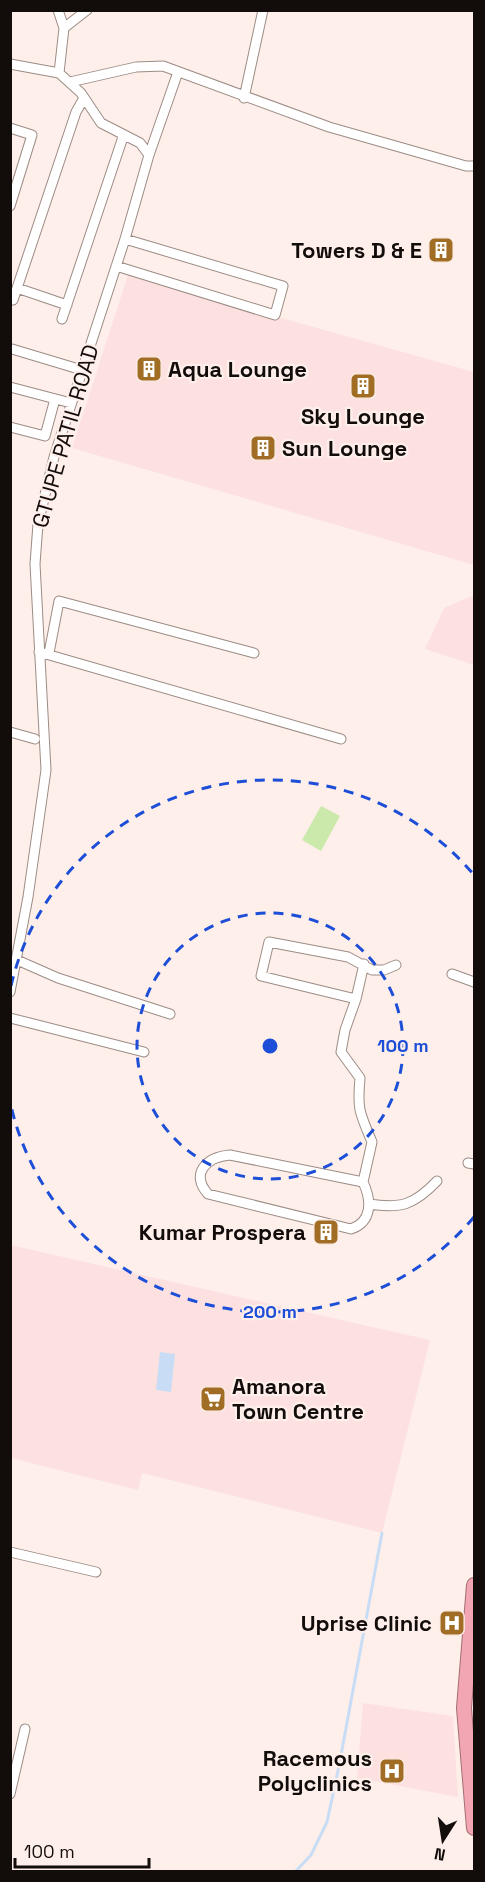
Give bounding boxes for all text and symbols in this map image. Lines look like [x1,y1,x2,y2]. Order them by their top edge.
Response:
building icon: Towers D & E [426,235,456,265]
place label: Towers D & E [291,236,422,264]
street label: GTUPE PATIL ROAD [25,341,105,531]
building icon: Aqua Lounge [134,354,164,384]
place label: Aqua Lounge [168,355,307,383]
building icon: Sky Lounge [348,371,378,401]
place label: Sky Lounge [301,402,425,430]
building icon: Sun Lounge [248,433,278,463]
place label: Sun Lounge [282,434,407,462]
text: 100 m [377,1034,429,1057]
centre of rings [260,1036,280,1056]
building icon: Kumar Prospera [311,1217,341,1247]
place label: Kumar Prospera [139,1218,306,1246]
text: 200 m [243,1300,297,1323]
place label: Amanora Town Centre [232,1372,364,1425]
supermarket icon: Amanora Town Centre [198,1384,228,1414]
hospital icon: Uprise Clinic [437,1608,467,1638]
place label: Uprise Clinic [301,1609,432,1637]
place label: Racemous Polyclinics [258,1744,372,1797]
hospital icon: Racemous Polyclinics [377,1756,407,1786]
north arrow [413,1810,473,1870]
scale bar [15,1831,148,1869]
text: 100 m [24,1840,75,1863]
text: N [433,1843,447,1866]

